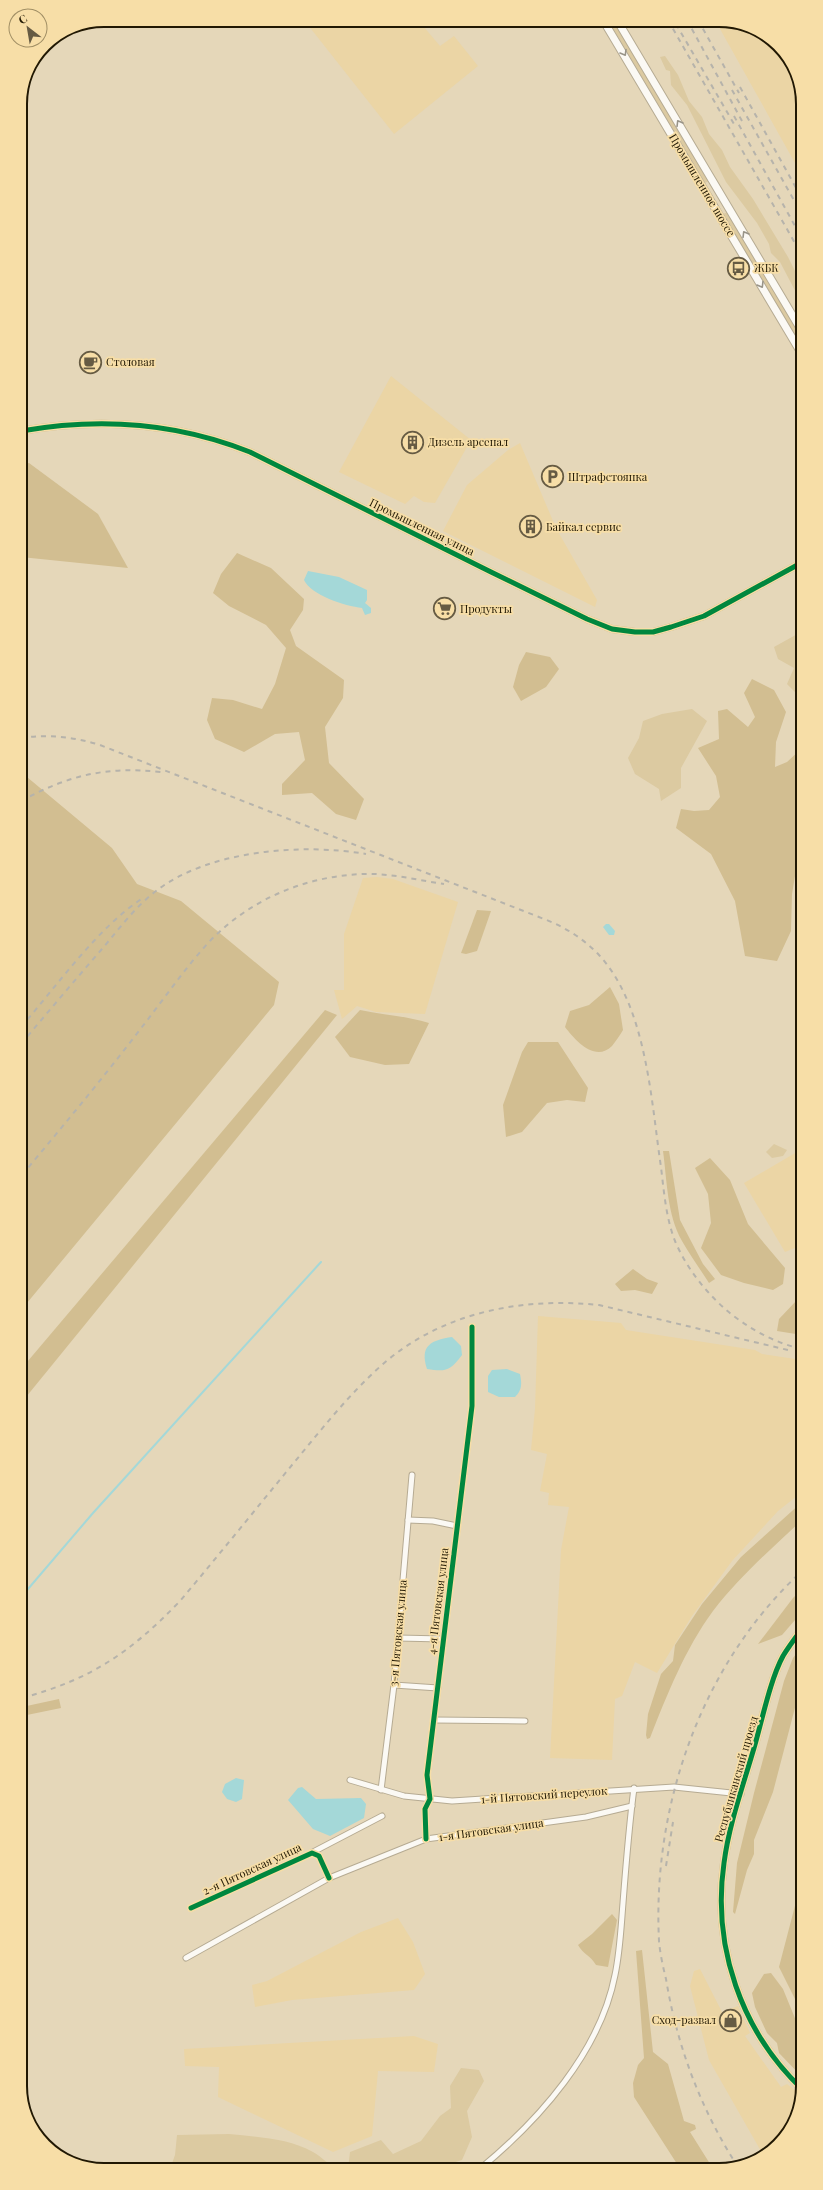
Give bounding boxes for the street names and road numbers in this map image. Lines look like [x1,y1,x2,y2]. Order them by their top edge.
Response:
street label: Промышленное шоссе [666,131,739,239]
street label: Промышленная улица [367,495,478,559]
street label: 4-я Пятовская улица [424,1546,452,1655]
street label: 3-я Пятовская улица [385,1579,410,1687]
street label: Республиканский проезд [710,1714,761,1844]
street label: 1-й Пятовский переулок [480,1783,608,1806]
street label: 1-я Пятовская улица [437,1815,545,1844]
street label: 2-я Пятовская улица [200,1839,304,1898]

